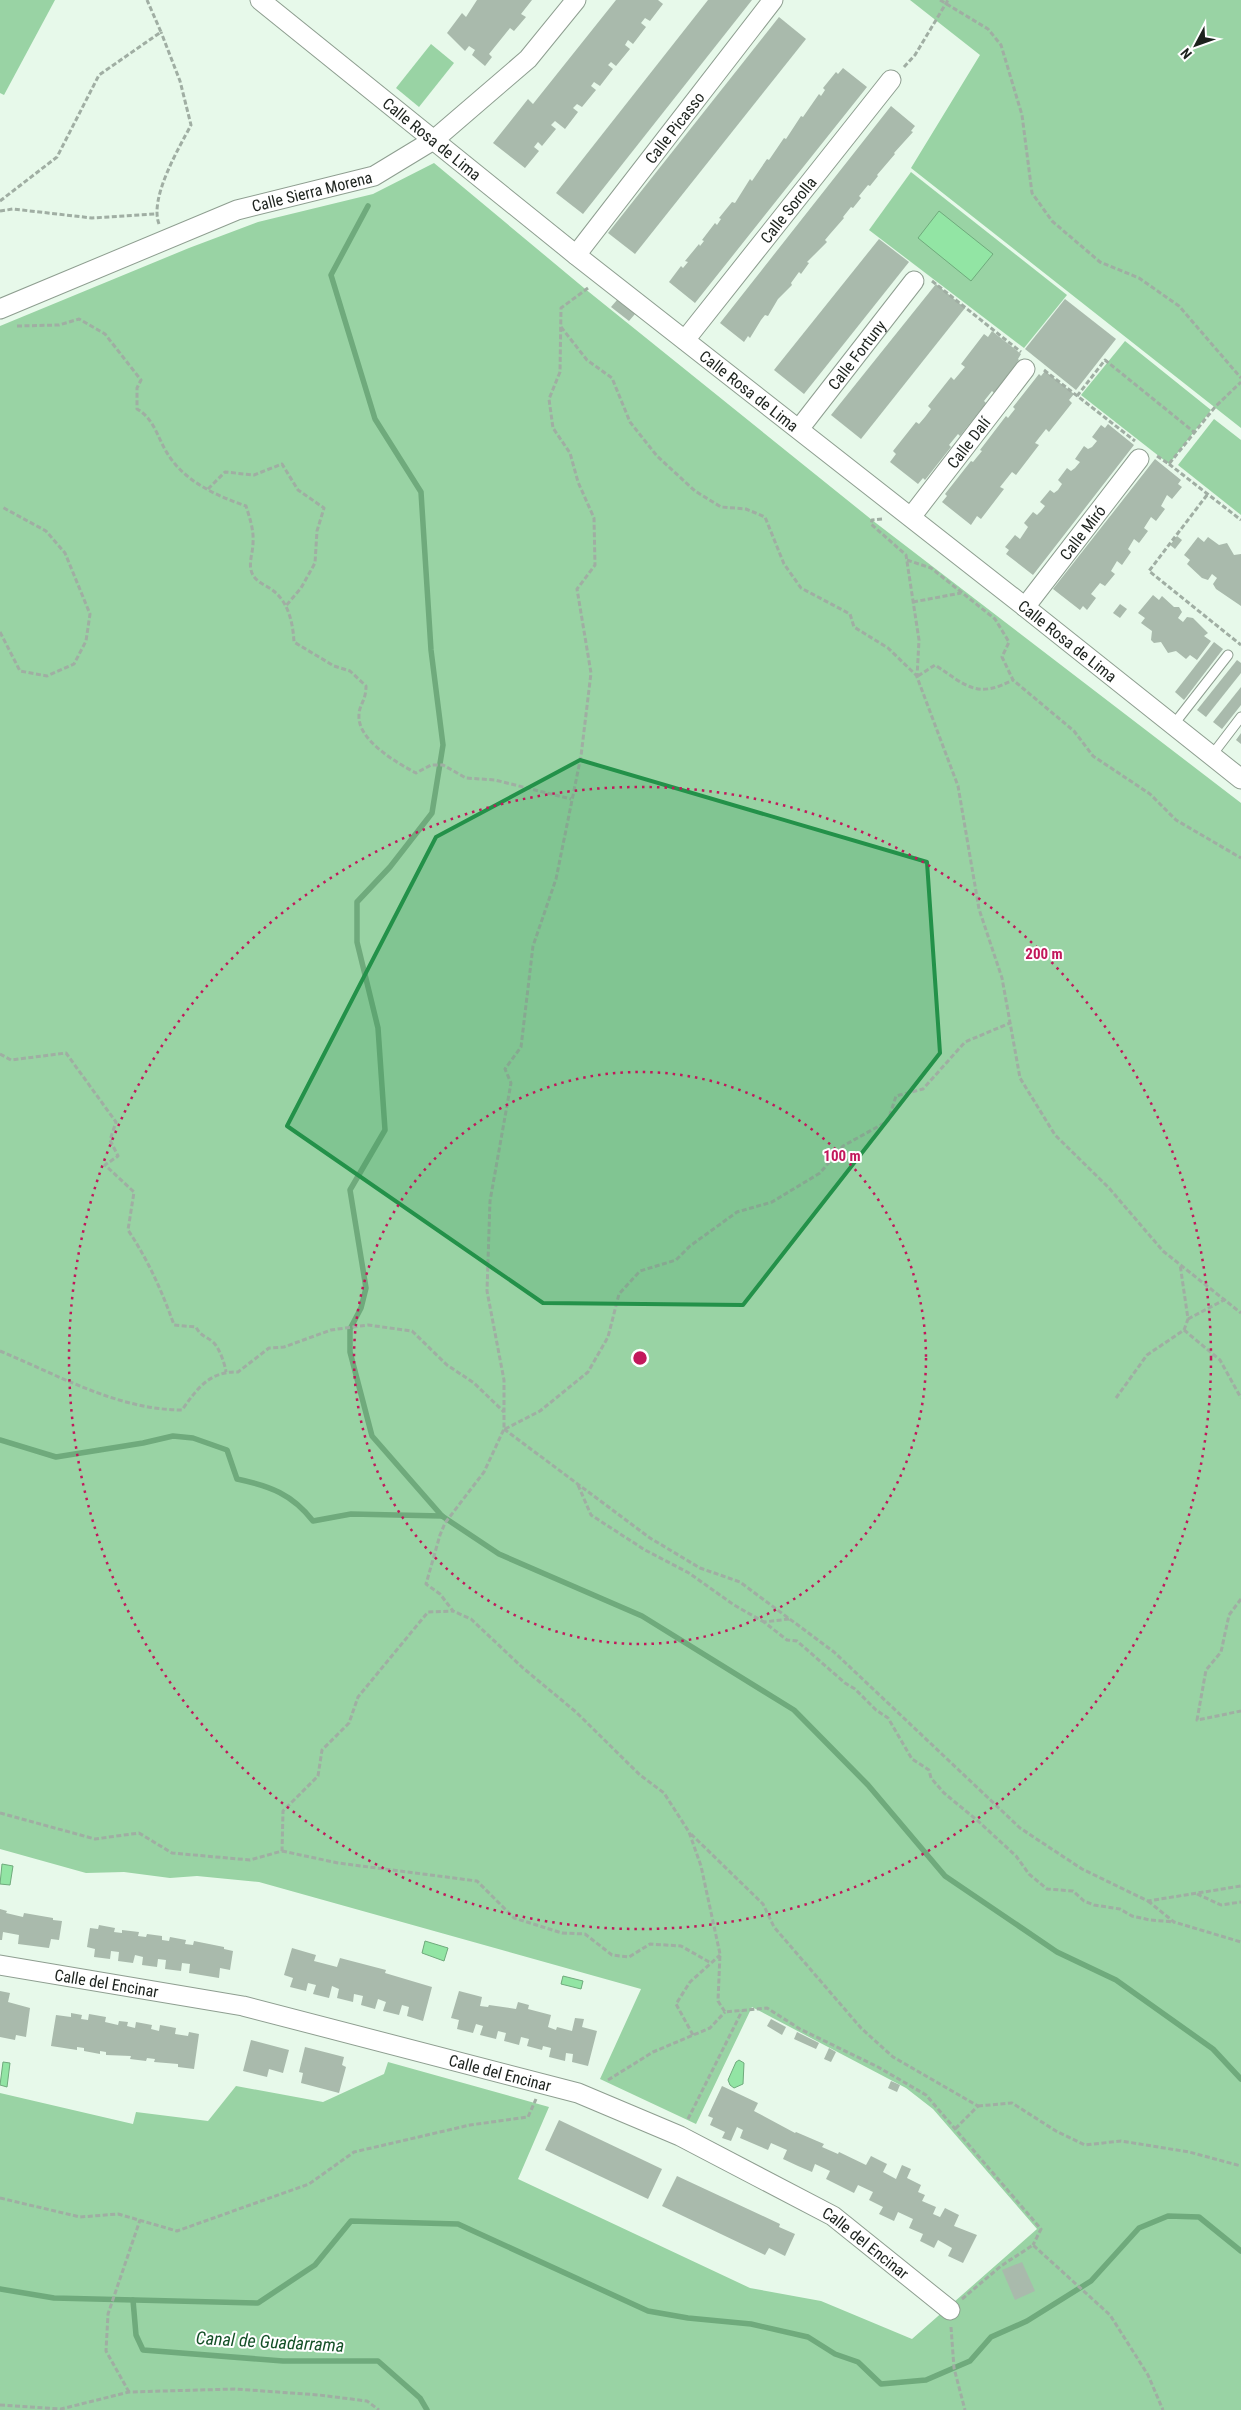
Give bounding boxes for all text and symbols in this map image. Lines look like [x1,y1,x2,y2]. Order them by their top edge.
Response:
north arrow [1171,20,1221,70]
text: N [1177,45,1195,62]
street label: Calle Picasso [641,88,708,168]
street label: Calle Rosa de Lima [379,94,485,184]
street label: Calle Sierra Morena [250,168,374,216]
street label: Calle Sorolla [756,173,821,247]
street label: Calle Fortuny [824,316,890,394]
street label: Calle Rosa de Lima [695,346,802,436]
street label: Calle Dalí [943,412,995,472]
street label: Calle Miró [1056,502,1110,564]
street label: Calle Rosa de Lima [1014,596,1120,686]
text: 200 m [1025,945,1063,963]
text: 100 m [823,1147,861,1165]
centre of rings [631,1349,649,1367]
street label: Calle del Encinar [53,1965,160,2002]
street label: Calle del Encinar [447,2051,553,2096]
street label: Calle del Encinar [819,2203,913,2283]
water label: Canal de Guadarrama [195,2327,345,2356]

